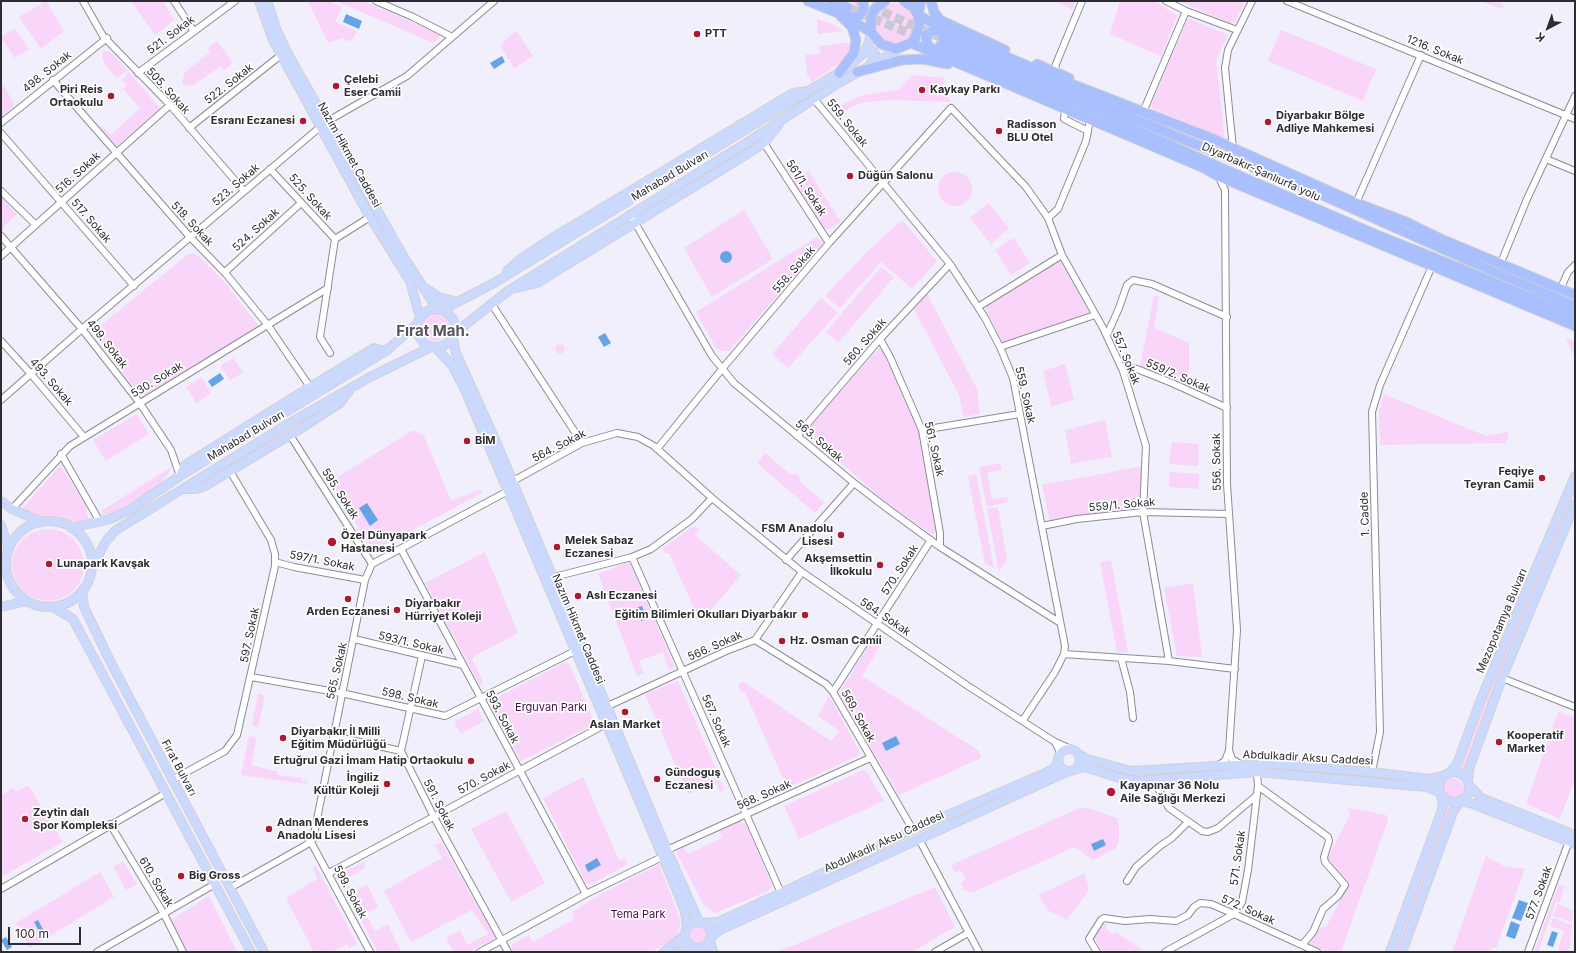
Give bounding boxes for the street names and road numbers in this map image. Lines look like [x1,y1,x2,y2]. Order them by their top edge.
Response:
street label: 521. Sokak [145,13,197,57]
street label: 1216. Sokak [1405,33,1465,67]
street label: 498. Sokak [20,48,74,96]
street label: 522. Sokak [202,61,256,107]
street label: 505. Sokak [144,65,192,117]
street label: 559. Sokak [824,96,870,150]
street label: Nazım Hikmet Caddesi [315,100,383,210]
street label: Diyarbakır-Şanlıurfa yolu [1200,140,1322,204]
street label: Mahabad Bulvarı [629,148,711,204]
street label: 516. Sokak [53,149,103,197]
street label: 561/1. Sokak [783,157,829,219]
street label: 523. Sokak [210,161,262,209]
street label: 525. Sokak [286,171,334,223]
street label: 517. Sokak [68,196,114,246]
street label: 518. Sokak [168,199,216,249]
street label: 524. Sokak [230,206,282,254]
street label: 558. Sokak [770,244,818,296]
street label: 560. Sokak [841,316,889,368]
street label: 499. Sokak [84,317,130,371]
street label: 557. Sokak [1109,329,1143,387]
street label: 493. Sokak [27,356,75,408]
street label: 559/2. Sokak [1144,356,1212,396]
street label: 530. Sokak [129,359,185,401]
street label: 559. Sokak [1012,365,1038,425]
street label: Mahabad Bulvarı [205,408,287,464]
street label: 563. Sokak [792,417,846,465]
street label: 561. Sokak [921,420,947,478]
street label: 564. Sokak [530,427,588,465]
street label: 556. Sokak [1210,433,1224,491]
street label: 595. Sokak [319,466,361,522]
street label: 1. Cadde [1358,491,1372,537]
street label: 559/1. Sokak [1088,496,1156,514]
street label: 570. Sokak [879,542,921,598]
street label: 597/1. Sokak [288,548,356,574]
street label: Mezopotamya Bulvarı [1474,567,1530,675]
street label: Nazım Hikmet Caddesi [549,572,607,686]
street label: 564. Sokak [857,595,913,639]
street label: 597. Sokak [238,606,262,664]
street label: 566. Sokak [686,628,744,664]
street label: 593/1. Sokak [377,629,445,657]
street label: 565. Sokak [324,641,350,701]
street label: 598. Sokak [380,685,440,711]
street label: 569. Sokak [838,687,878,745]
street label: 593. Sokak [483,688,521,746]
street label: 567. Sokak [698,692,734,750]
street label: Fırat Bulvarı [159,738,199,798]
street label: Abdulkadir Aksu Caddesi [1242,748,1374,768]
street label: 570. Sokak [455,759,513,797]
street label: 591. Sokak [420,777,458,833]
street label: 568. Sokak [735,777,793,813]
street label: Abdulkadir Aksu Caddesi [822,808,946,876]
street label: 571. Sokak [1228,830,1248,886]
street label: 610. Sokak [136,855,176,909]
street label: 599. Sokak [331,863,369,921]
street label: 577. Sokak [1523,864,1555,922]
street label: 572. Sokak [1219,892,1277,928]

